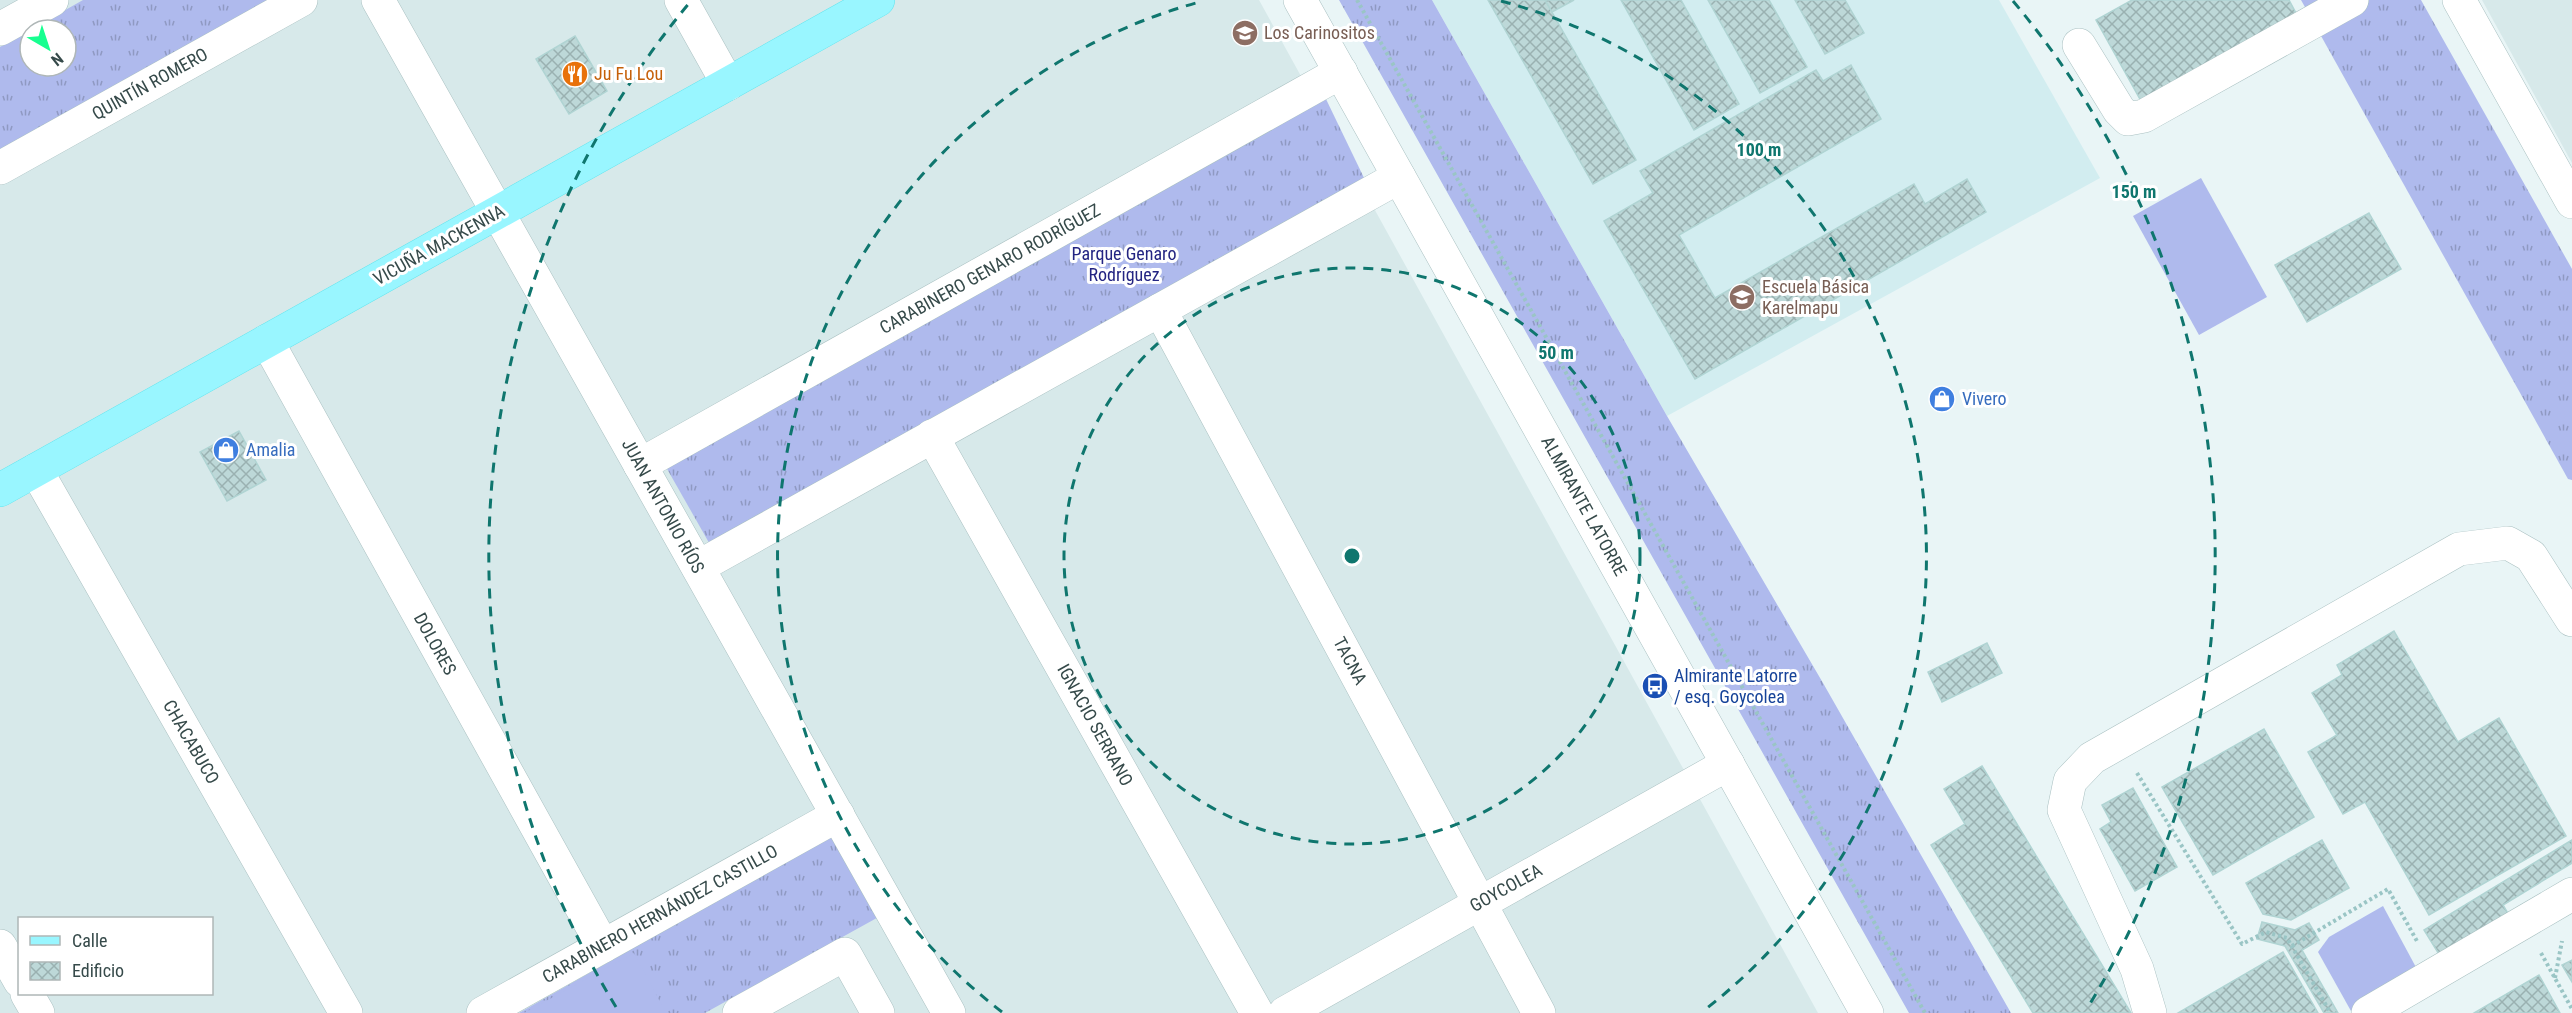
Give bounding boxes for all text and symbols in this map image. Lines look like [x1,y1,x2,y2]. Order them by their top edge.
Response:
north arrow [18,18,78,78]
school or university icon: Los Carinositos [1230,18,1260,48]
place label: Los Carinositos [1264,22,1375,43]
street label: QUINTÍN ROMERO [88,43,211,124]
text: N [47,49,67,70]
restaurant icon: Ju Fu Lou [560,59,590,89]
place label: Ju Fu Lou [594,63,663,84]
text: 100 m [1737,139,1781,160]
text: 150 m [2112,181,2156,202]
street label: CARABINERO GENARO RODRÍGUEZ [876,199,1104,338]
street label: VICUÑA MACKENNA [370,200,508,289]
park label: Parque Genaro Rodríguez [1072,243,1176,285]
place label: Escuela Básica Karelmapu [1762,276,1869,318]
school or university icon: Escuela Básica Karelmapu [1727,282,1757,312]
text: 50 m [1538,342,1574,363]
shop icon: Vivero [1927,384,1957,414]
place label: Vivero [1962,388,2007,409]
street label: ALMIRANTE LATORRE [1537,432,1632,579]
shop icon: Amalia [211,435,241,465]
street label: JUAN ANTONIO RÍOS [618,435,709,577]
place label: Amalia [246,439,295,460]
centre of rings [1342,546,1362,566]
street label: DOLORES [410,609,461,678]
street label: TACNA [1329,633,1372,689]
street label: IGNACIO SERRANO [1053,660,1138,789]
place label: Almirante Latorre / esq. Goycolea [1674,665,1797,707]
bus stop icon: Almirante Latorre / esq. Goycolea [1640,671,1670,701]
street label: CHACABUCO [159,696,224,787]
street label: CARABINERO HERNÁNDEZ CASTILLO [538,840,781,987]
street label: GOYCOLEA [1466,859,1546,916]
legend [18,917,213,995]
text: Calle [72,930,108,951]
text: Edificio [72,960,124,981]

